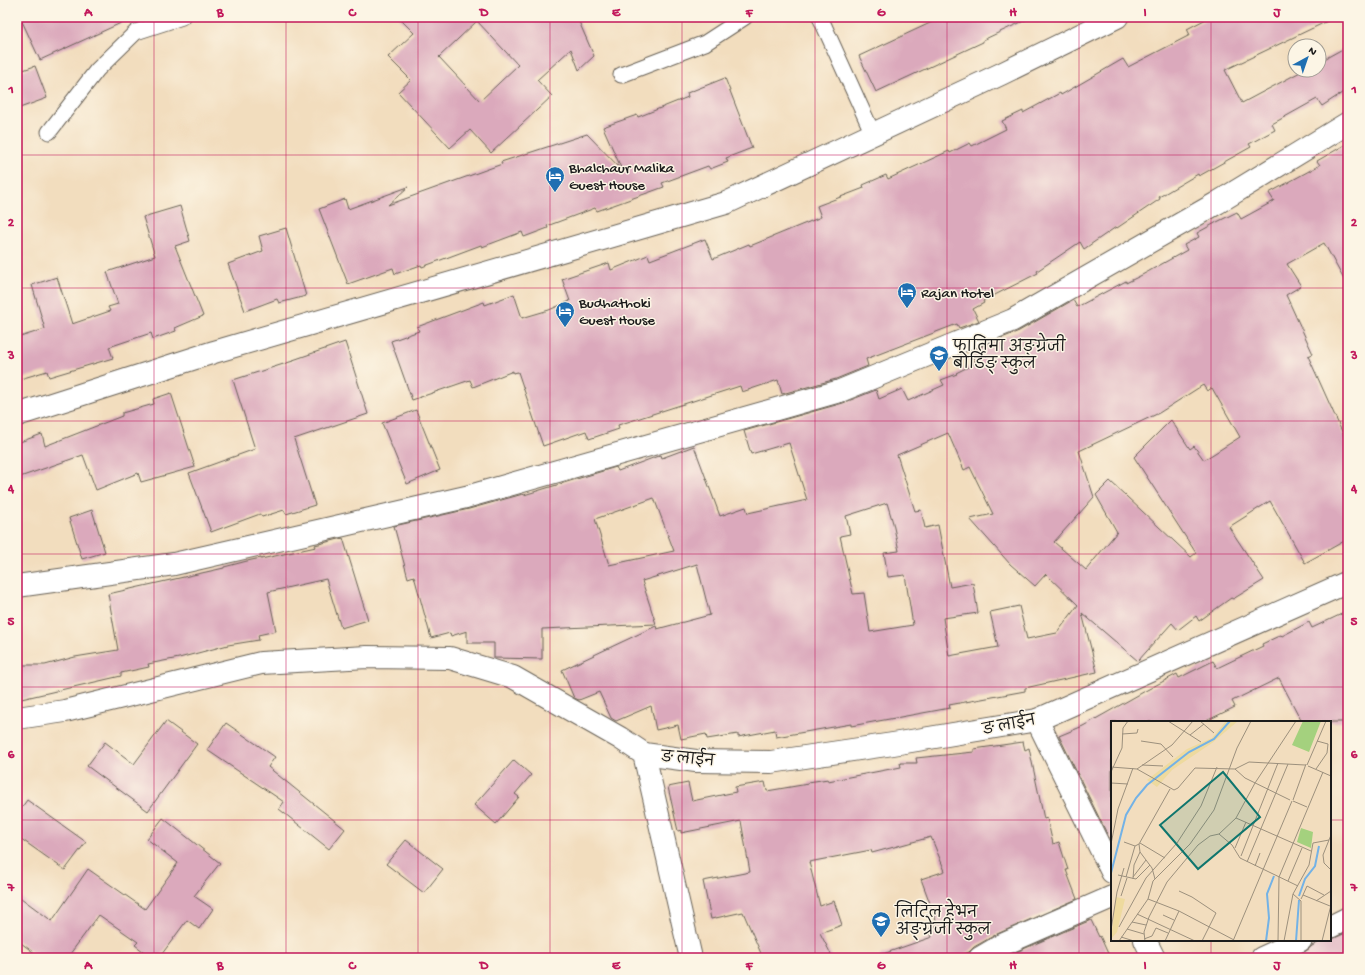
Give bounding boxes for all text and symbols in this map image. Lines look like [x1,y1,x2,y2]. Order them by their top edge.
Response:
text: A [83,6,93,21]
text: B [216,6,225,21]
text: C [347,6,357,21]
text: D [479,6,489,21]
text: E [612,6,621,21]
text: F [745,6,754,21]
text: G [877,6,886,21]
text: H [1009,6,1017,21]
text: I [1143,6,1147,21]
text: J [1273,6,1282,21]
north arrow [1287,38,1327,78]
text: N [1306,45,1319,59]
text: 1 [7,83,14,98]
text: 1 [1350,83,1357,98]
place label: Bhalchaur Malika Guest House [568,160,675,195]
hotel icon: Bhalchaur Malika Guest House [544,165,566,193]
text: 2 [8,216,15,231]
text: 2 [1351,216,1358,231]
hotel icon: Rajan Hotel [896,281,918,309]
place label: Rajan Hotel [921,285,994,303]
place label: Budhathoki Guest House [578,295,655,330]
hotel icon: Budhathoki Guest House [554,300,576,328]
place label: फातिमा अङ्‍ग्रेजी बोर्डिङ् स्कुल [952,332,1066,375]
school or university icon: फातिमा अङ्‍ग्रेजी बोर्डिङ् स्कुल [928,344,950,372]
text: 3 [7,349,15,364]
text: 3 [1350,349,1358,364]
text: 4 [7,482,15,497]
text: 4 [1350,482,1358,497]
text: 5 [8,615,15,630]
text: 5 [1351,615,1358,630]
street label: ङ लाईन [980,707,1038,740]
inset map [1111,721,1331,941]
street label: ङ लाईन [660,744,717,771]
text: 6 [8,748,15,763]
text: 6 [1351,748,1358,763]
text: 7 [7,881,16,896]
text: 7 [1350,881,1359,896]
place label: लिटिल हेभन अङ्‍ग्रेजी स्कुल [894,898,992,941]
school or university icon: लिटिल हेभन अङ्‍ग्रेजी स्कुल [870,910,892,938]
text: A [83,959,93,974]
text: B [216,959,225,974]
text: C [347,959,357,974]
text: D [479,959,489,974]
text: E [612,959,621,974]
text: F [745,959,754,974]
text: G [877,959,886,974]
text: H [1009,959,1017,974]
text: I [1143,959,1147,974]
text: J [1273,959,1282,974]

